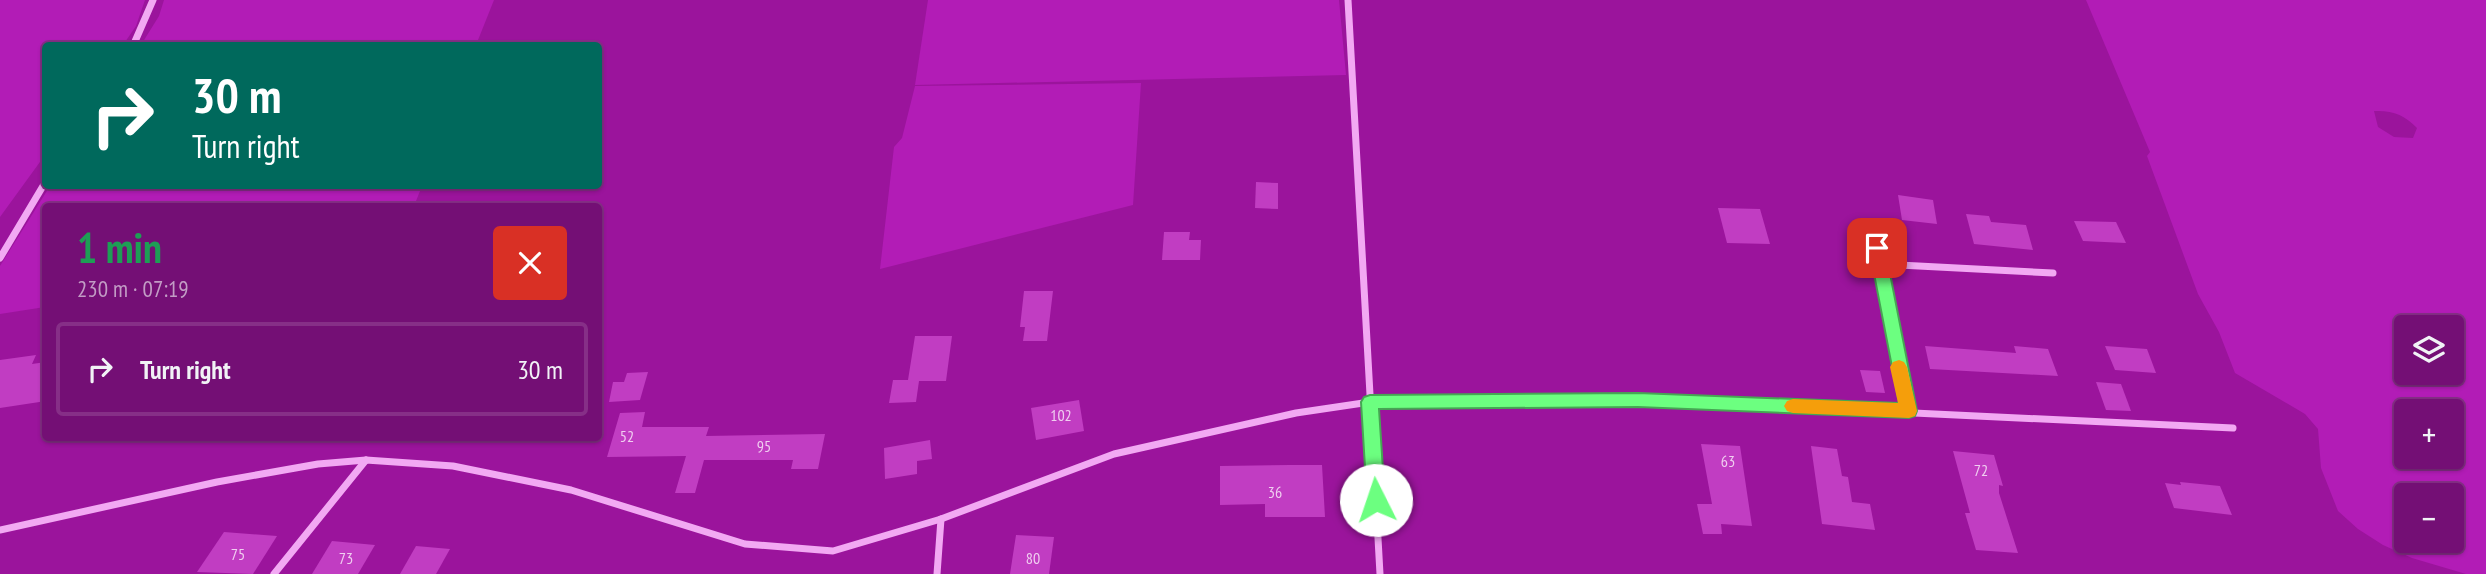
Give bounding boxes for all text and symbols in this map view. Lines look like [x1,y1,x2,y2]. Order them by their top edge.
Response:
text: 30 m [192,63,281,127]
icon: right [77,70,168,161]
text: Turn right [192,125,300,167]
pin [1847,218,1907,278]
text: 1 min [77,220,162,275]
button: close [493,226,567,300]
icon: arrive [1858,229,1896,267]
text: 230 m · 07:19 [77,274,189,303]
map controls [2394,315,2464,553]
button: layers [2394,315,2464,385]
icon: right [81,350,119,388]
text: Turn right [140,353,231,386]
text: 30 m [517,353,563,386]
button: + [2394,399,2464,469]
house number: 102 [1050,405,1072,425]
house number: 52 [620,426,634,446]
house number: 95 [757,436,771,456]
house number: 63 [1721,451,1735,471]
house number: 72 [1974,460,1988,480]
position arrow [1339,463,1413,537]
house number: 36 [1268,482,1282,502]
button: − [2394,483,2464,553]
house number: 75 [231,544,245,564]
house number: 73 [339,548,353,568]
house number: 80 [1026,548,1040,568]

